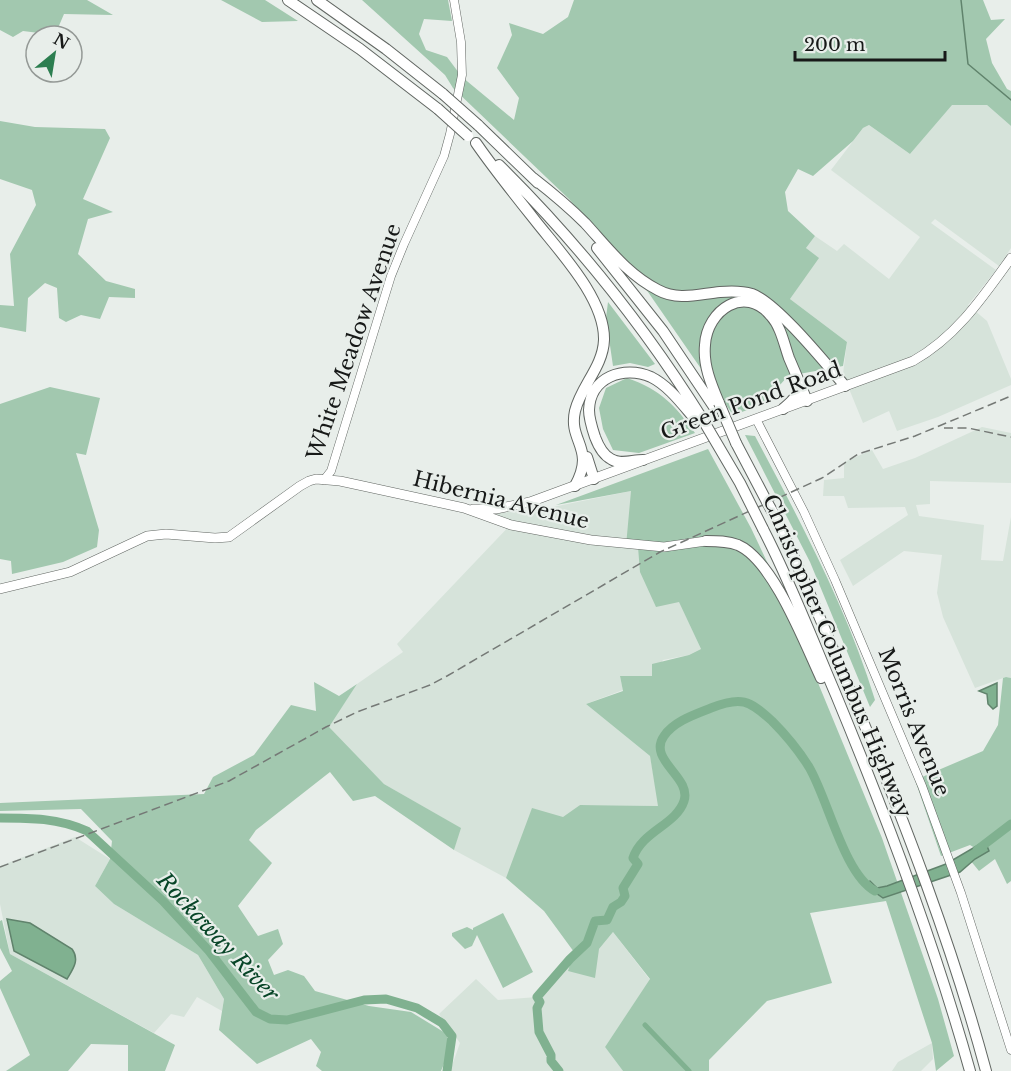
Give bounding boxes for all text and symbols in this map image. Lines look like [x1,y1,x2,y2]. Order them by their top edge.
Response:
north arrow [24,24,84,84]
scale bar [795,24,945,62]
text: N [50,29,73,53]
text: 200 m [804,34,865,56]
street label: White Meadow Avenue [301,220,407,465]
street label: Green Pond Road [657,356,845,446]
street label: Hibernia Avenue [410,466,592,534]
street label: Christopher Columbus Highway [757,490,917,822]
street label: Morris Avenue [872,644,956,800]
water label: Rockaway River [151,866,285,1008]

